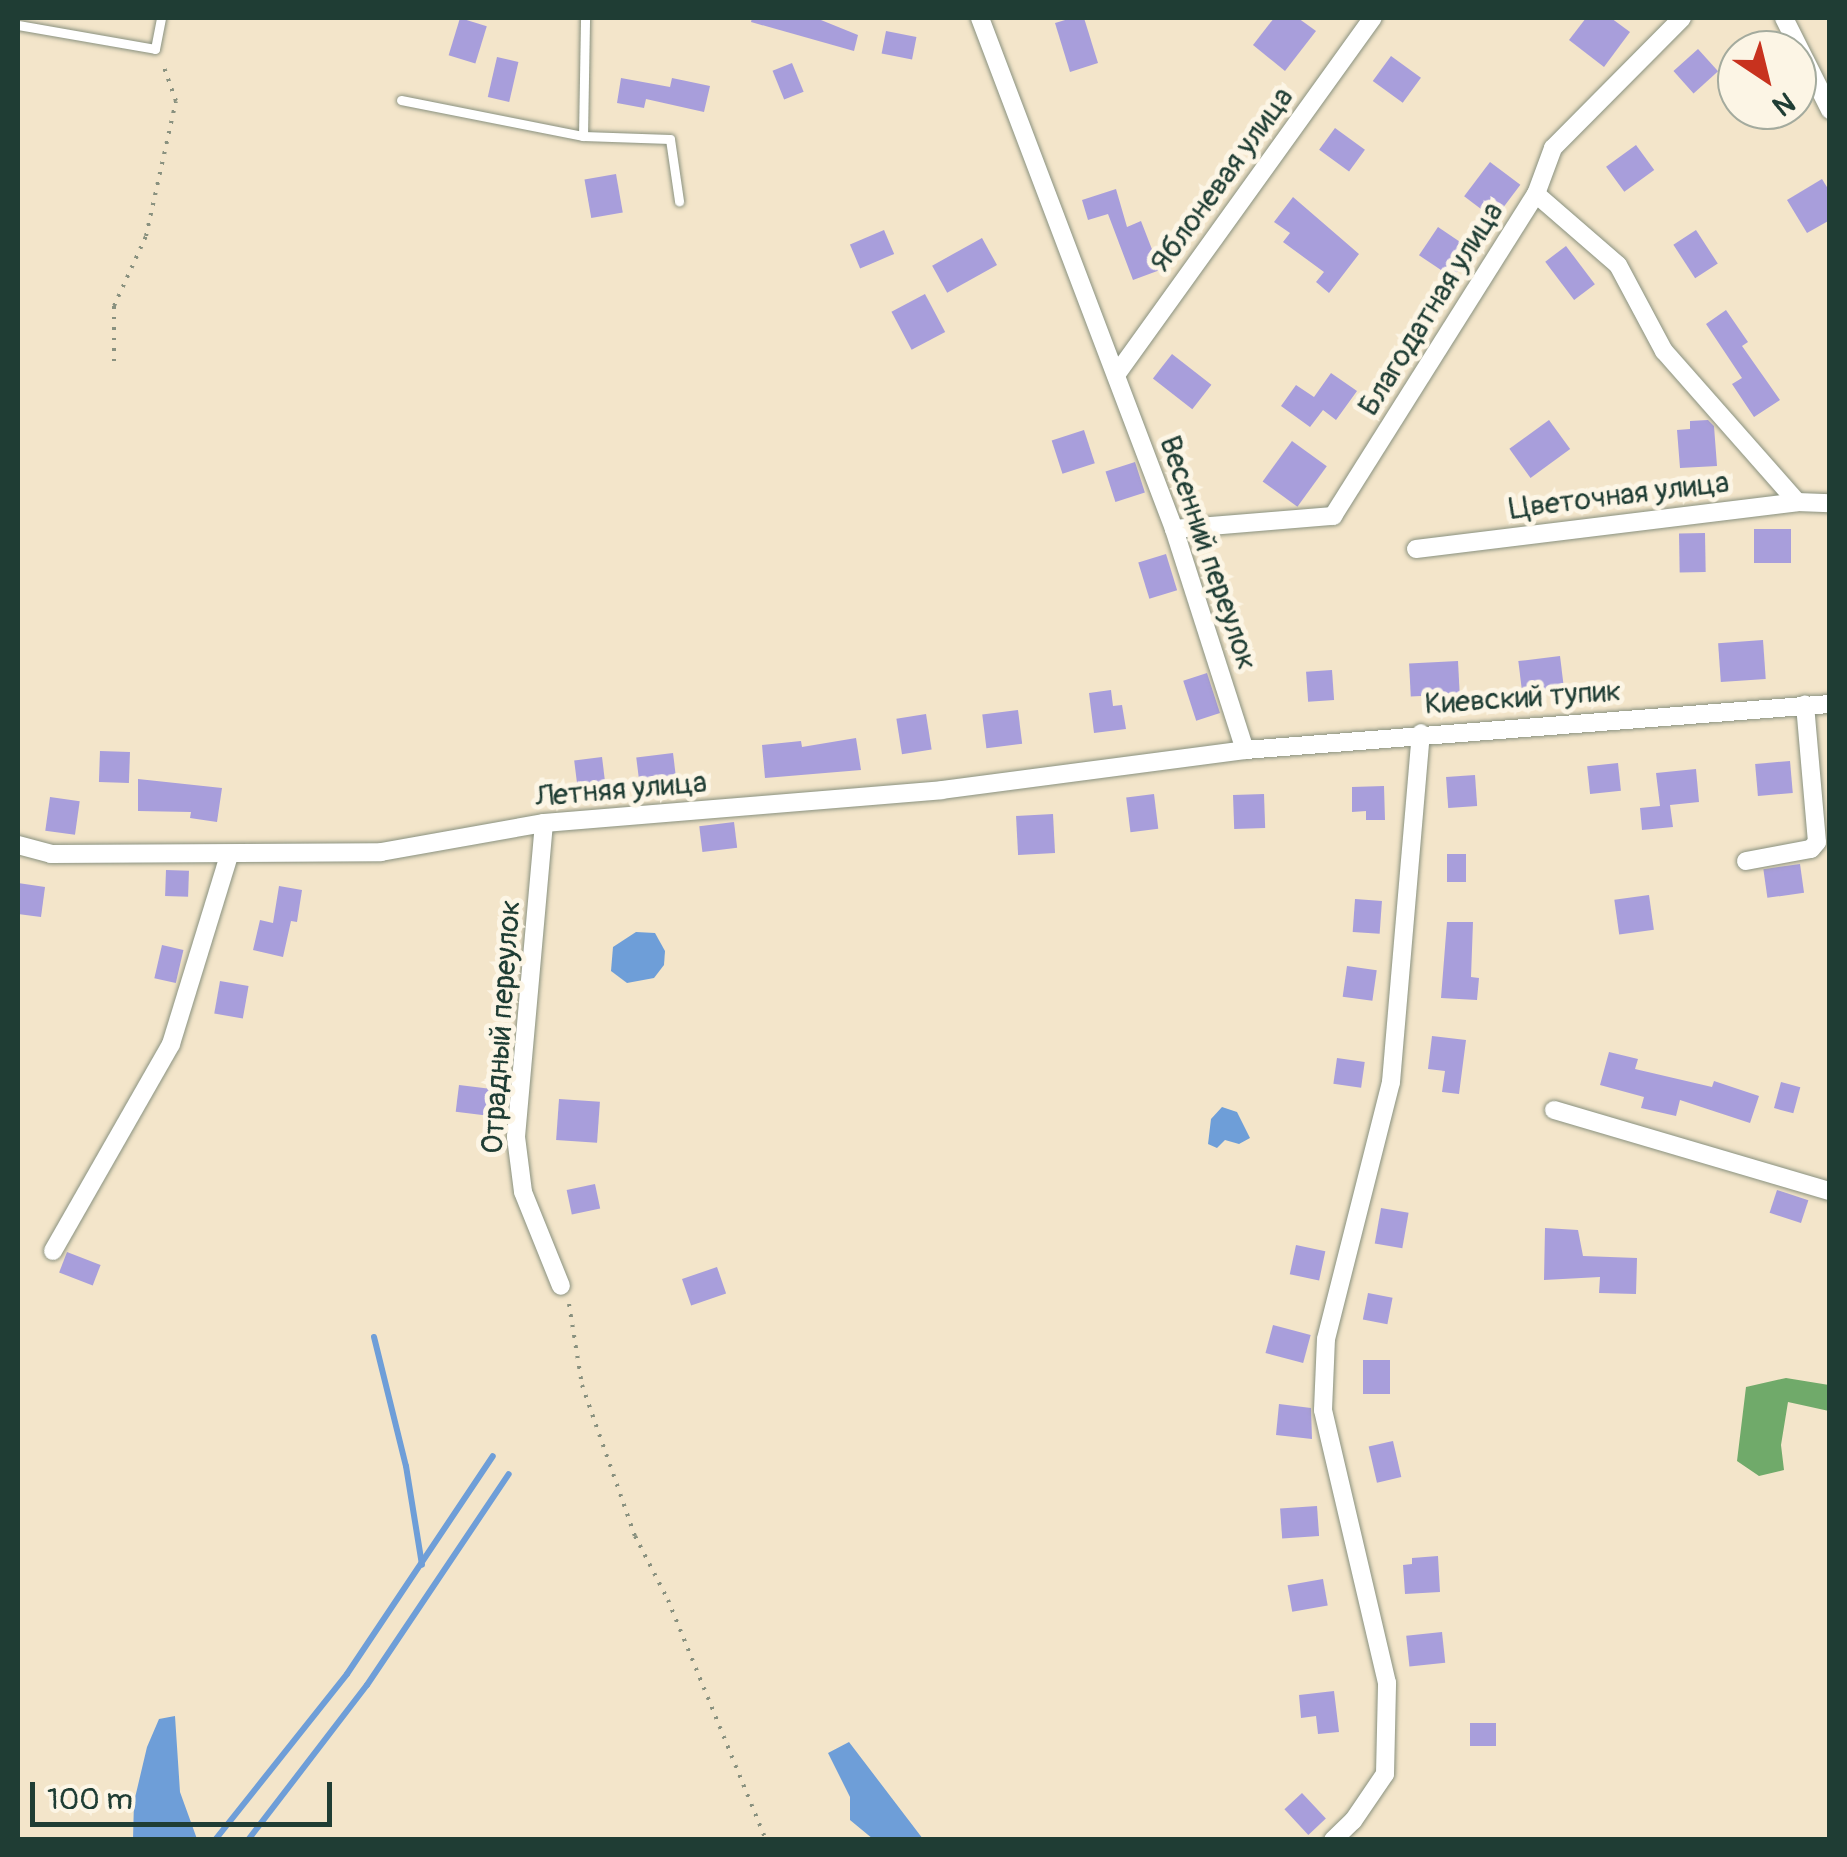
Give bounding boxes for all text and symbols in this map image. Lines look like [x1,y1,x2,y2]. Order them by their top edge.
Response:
north arrow [1717,30,1817,130]
street label: Яблоневая улица [1143,80,1301,280]
text: N [1766,84,1801,123]
street label: Благодатная улица [1351,195,1511,423]
street label: Весенний переулок [1151,431,1265,675]
street label: Цветочная улица [1507,465,1731,527]
street label: Киевский тупик [1423,673,1623,723]
street label: Летняя улица [534,765,708,815]
street label: Отрадный переулок [475,899,529,1155]
scale bar [35,1762,338,1824]
text: 100 m [47,1781,133,1818]

